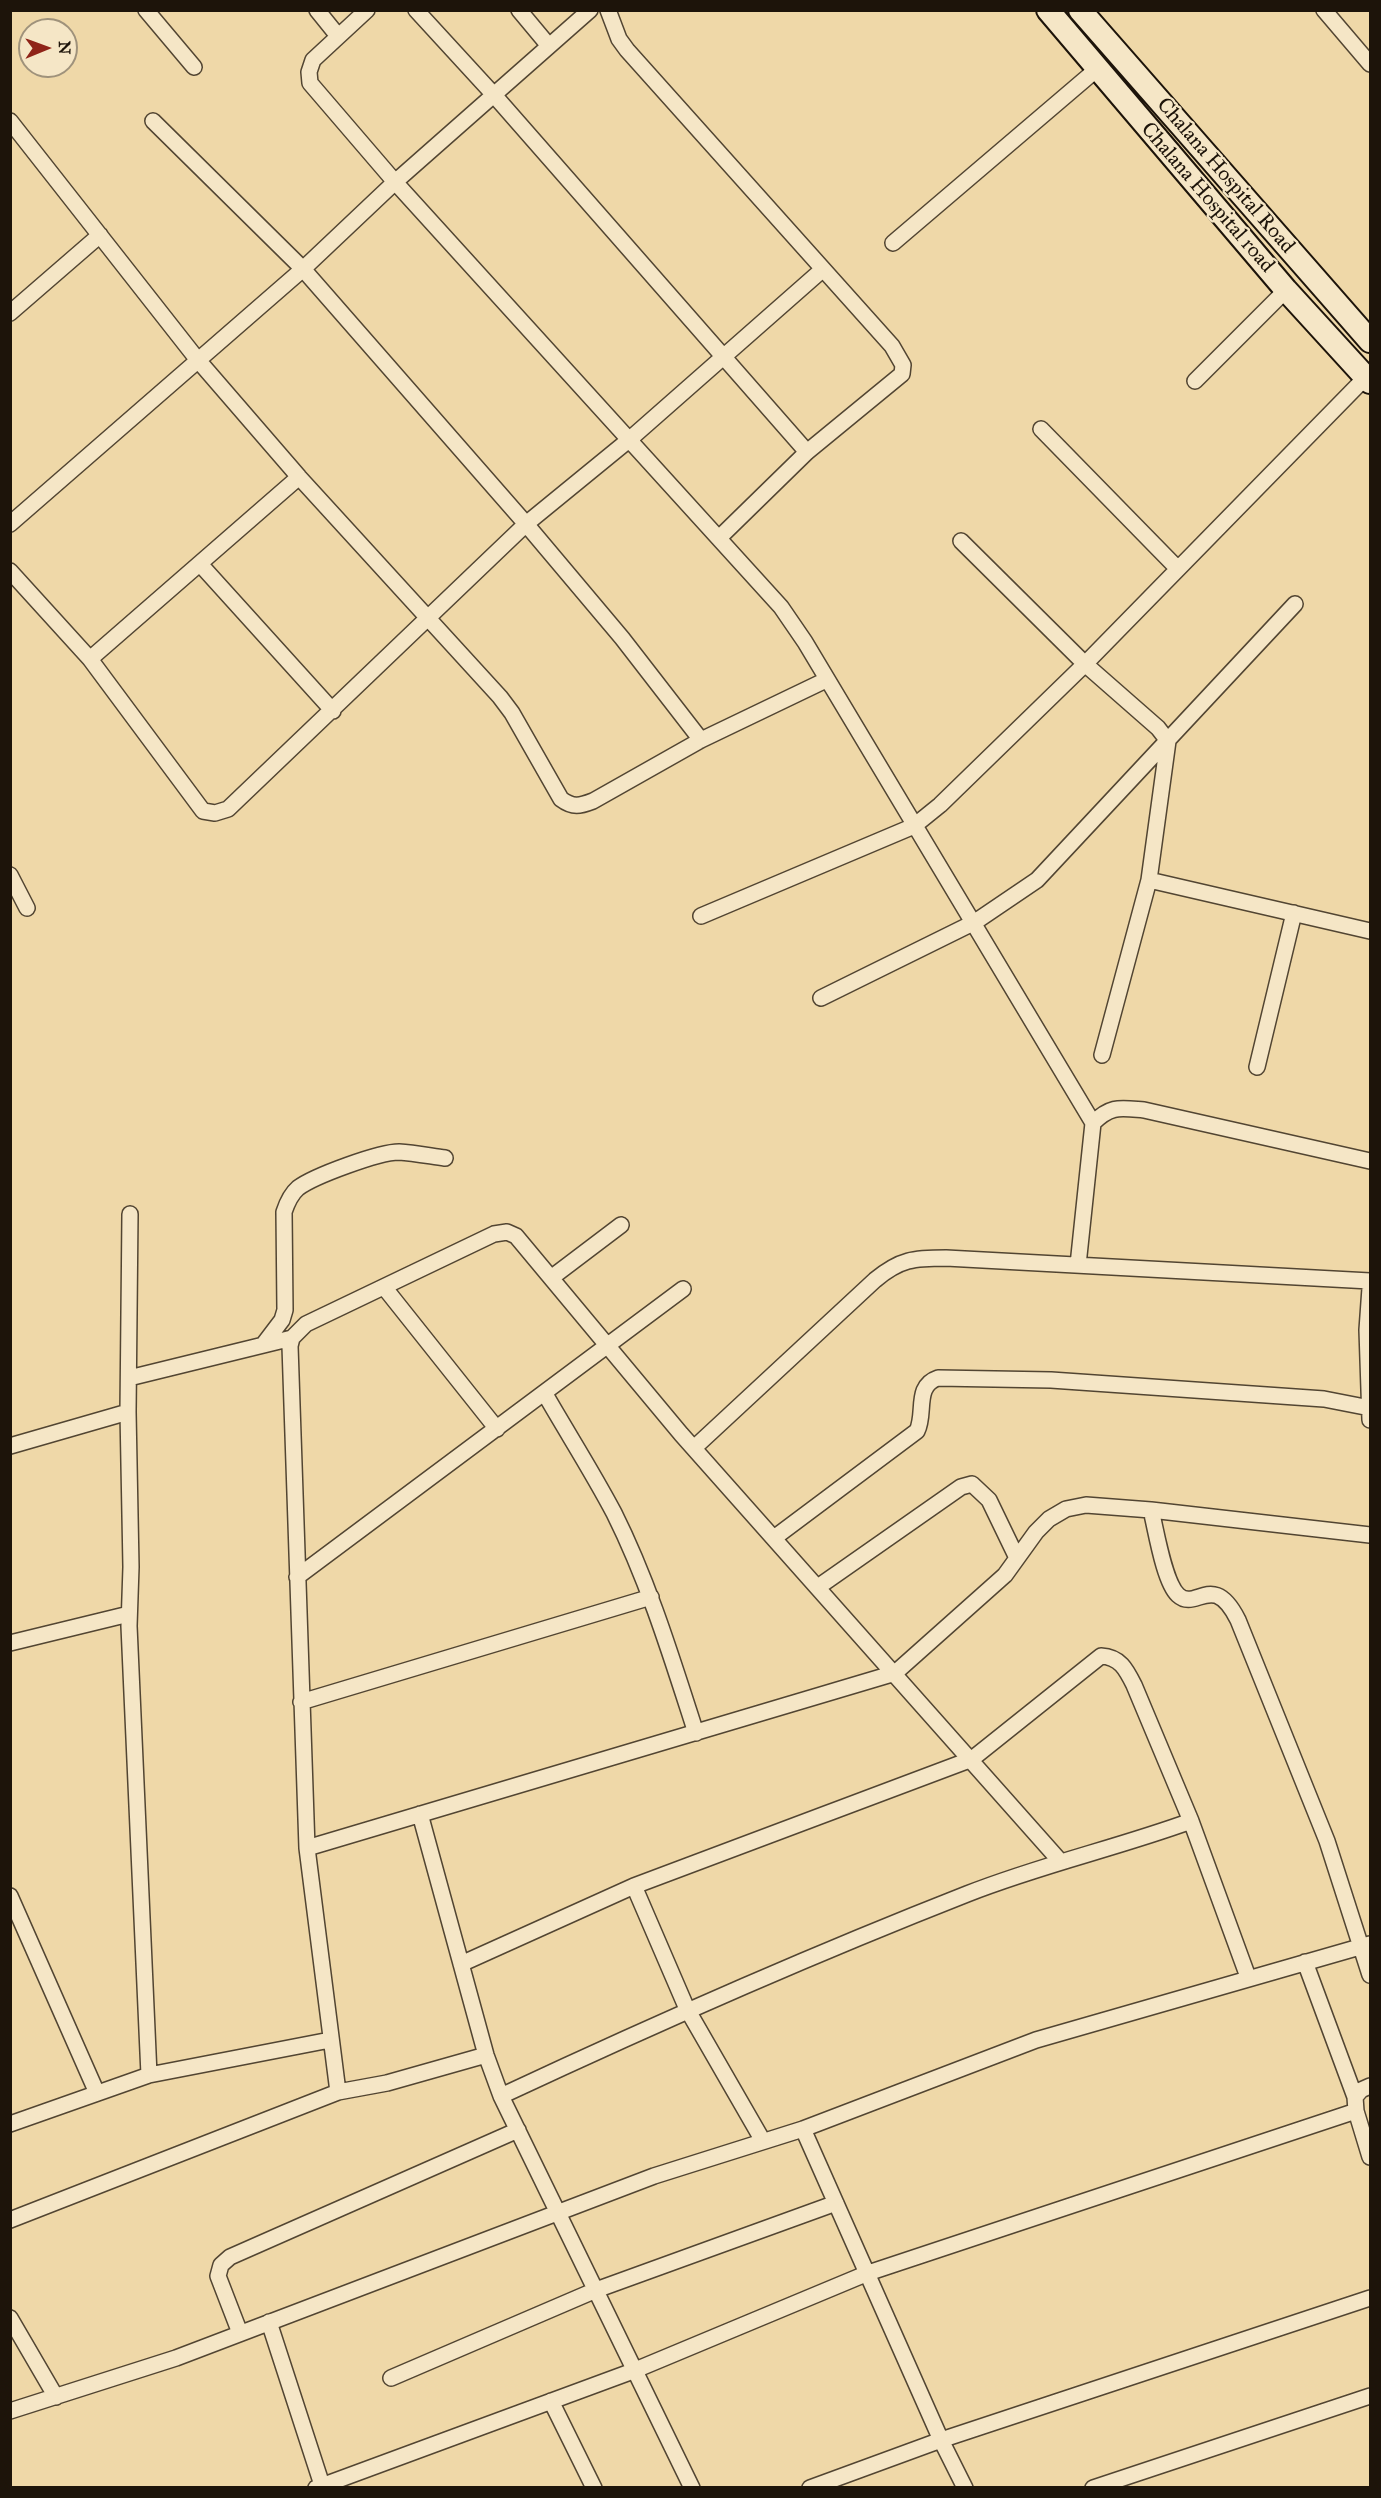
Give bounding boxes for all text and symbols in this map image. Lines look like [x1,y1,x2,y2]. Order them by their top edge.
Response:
north arrow [18,18,78,78]
text: N [55,41,74,55]
street label: Chalana Hospital Road [1151,93,1299,259]
street label: Chalana Hospital road [1135,118,1279,278]

